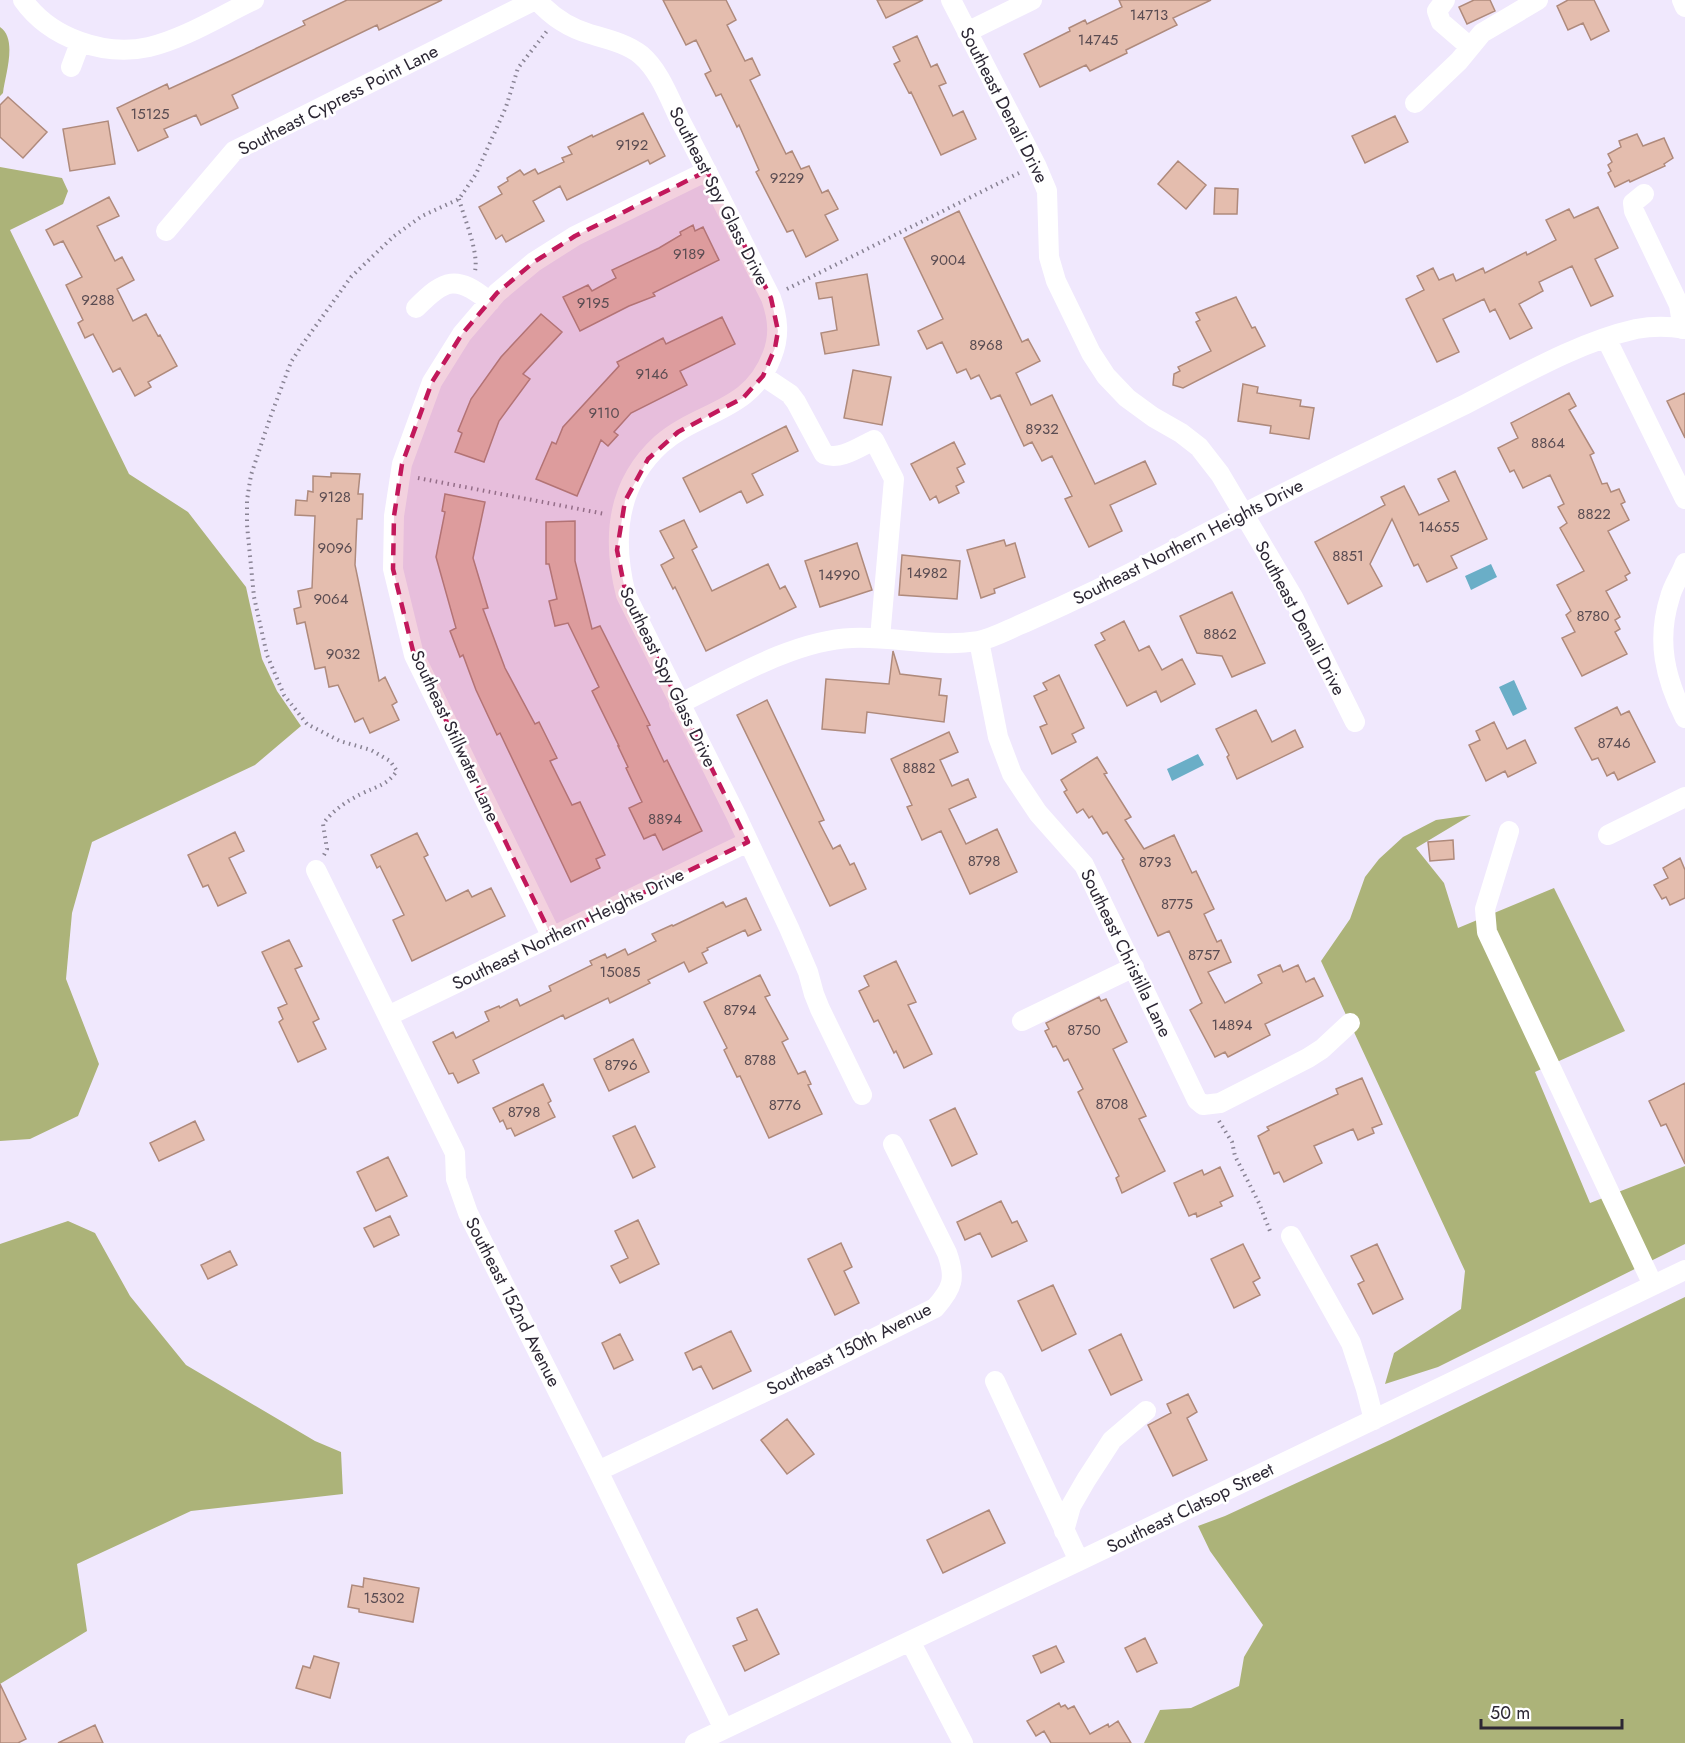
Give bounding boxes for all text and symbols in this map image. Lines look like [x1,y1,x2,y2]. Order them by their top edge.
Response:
house number: 14713 [1130,4,1168,26]
street label: Southeast Denali Drive [953,23,1055,187]
house number: 14745 [1078,29,1118,51]
street label: Southeast Cypress Point Lane [233,38,443,162]
street label: Southeast Spy Glass Drive [663,102,775,290]
house number: 15125 [131,103,169,125]
house number: 9192 [616,134,648,156]
house number: 9229 [770,167,804,189]
house number: 9189 [673,243,705,265]
house number: 9004 [930,249,966,271]
house number: 9288 [81,289,115,311]
house number: 9195 [577,292,609,314]
house number: 8968 [969,334,1003,356]
house number: 9146 [636,363,668,385]
house number: 9110 [588,402,620,424]
house number: 8932 [1025,418,1059,440]
house number: 8864 [1531,432,1565,454]
street label: Southeast Northern Heights Drive [1068,472,1308,612]
house number: 9128 [319,486,351,508]
house number: 8822 [1577,503,1611,525]
house number: 14655 [1418,516,1460,538]
street label: Southeast Denali Drive [1248,536,1352,700]
house number: 9096 [318,537,352,559]
house number: 8851 [1332,545,1364,567]
house number: 14982 [907,562,947,584]
house number: 14990 [818,564,860,586]
street label: Southeast Spy Glass Drive [613,582,723,772]
house number: 9064 [313,588,349,610]
house number: 8780 [1576,605,1610,627]
house number: 8862 [1203,623,1237,645]
house number: 9032 [326,643,360,665]
street label: Southeast Stillwater Lane [404,646,506,826]
house number: 8746 [1597,732,1631,754]
house number: 8882 [902,757,936,779]
house number: 8894 [648,808,682,830]
house number: 8798 [968,850,1000,872]
house number: 8793 [1139,851,1171,873]
street label: Southeast Northern Heights Drive [448,861,688,997]
street label: Southeast Christilla Lane [1074,864,1178,1042]
house number: 8775 [1161,893,1193,915]
house number: 8757 [1188,944,1220,966]
house number: 15085 [600,961,640,983]
house number: 8794 [723,999,757,1021]
house number: 14894 [1211,1014,1253,1036]
house number: 8750 [1067,1019,1101,1041]
house number: 8788 [744,1049,776,1071]
house number: 8796 [604,1054,638,1076]
house number: 8708 [1095,1093,1129,1115]
house number: 8776 [769,1094,801,1116]
house number: 8798 [508,1101,540,1123]
street label: Southeast 152nd Avenue [459,1213,567,1391]
street label: Southeast 150th Avenue [762,1296,936,1402]
street label: Southeast Clatsop Street [1102,1456,1279,1560]
house number: 15302 [364,1587,404,1609]
scale bar [1481,1692,1622,1730]
text: 50 m [1490,1700,1530,1726]

